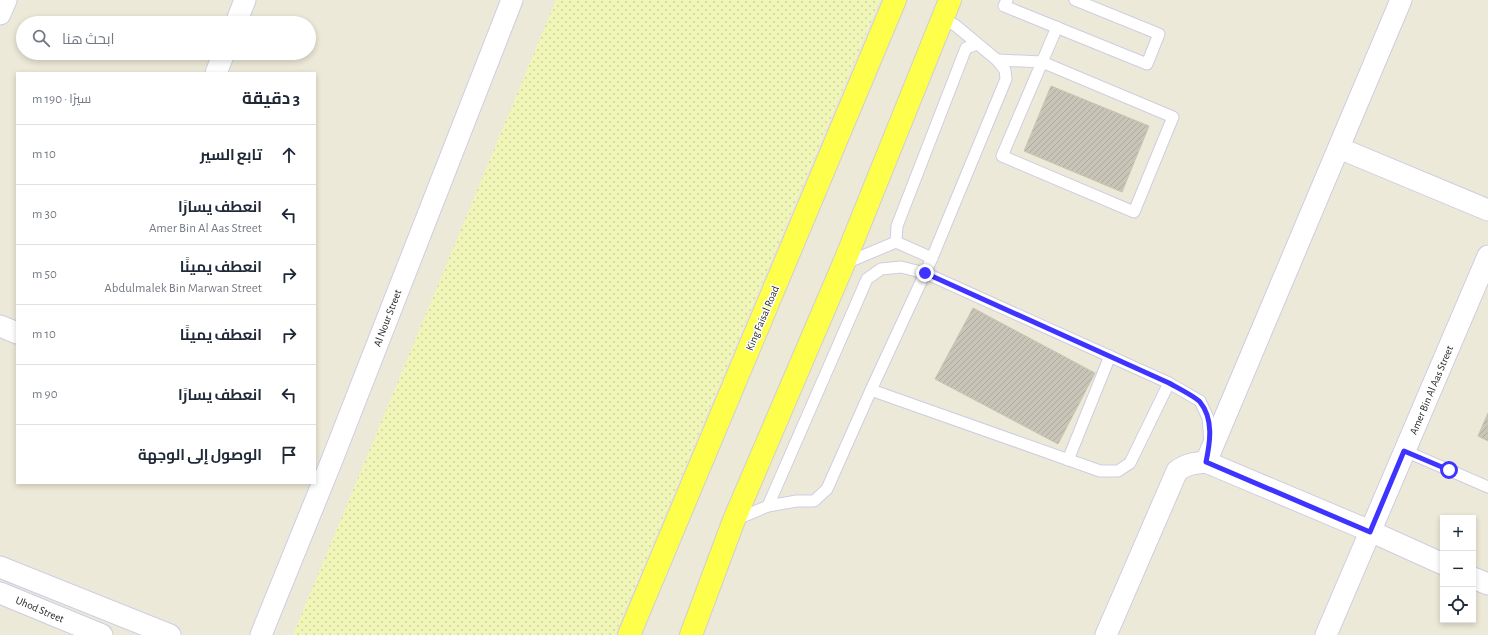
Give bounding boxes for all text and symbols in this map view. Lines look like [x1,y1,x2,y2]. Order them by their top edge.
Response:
search box [16,16,316,60]
icon: search [30,27,52,49]
text: ابحث هنا [62,32,115,47]
text: 3 دقيقة [242,90,300,107]
text: سيرًا · 190 m [32,93,91,106]
icon: ahead [278,144,300,166]
text: 10 m [32,148,56,161]
text: تابع السير [200,148,262,163]
text: انعطف يسارًا [178,200,262,215]
icon: left [278,204,300,226]
text: 30 m [32,208,57,221]
text: Amer Bin Al Aas Street [149,222,262,235]
text: انعطف يمينًا [180,260,262,275]
icon: right [278,264,300,286]
route end [916,264,934,282]
text: 50 m [32,268,57,281]
text: Abdulmalek Bin Marwan Street [104,282,262,295]
street label: King Faisal Road [744,284,781,352]
street label: Al Nour Street [372,288,404,348]
icon: right [278,324,300,346]
text: 10 m [32,328,56,341]
text: انعطف يمينًا [180,328,262,343]
street label: Amer Bin Al Aas Street [1408,344,1455,436]
icon: left [278,384,300,406]
text: 90 m [32,388,58,401]
text: انعطف يسارًا [178,388,262,403]
icon: arrive [278,444,300,466]
text: الوصول إلى الوجهة [138,448,262,463]
route start [1440,461,1458,479]
map controls [1440,515,1476,623]
button: + [1440,515,1476,551]
button: − [1440,551,1476,587]
button: locate [1440,587,1476,623]
street label: Uhod Street [14,594,66,625]

